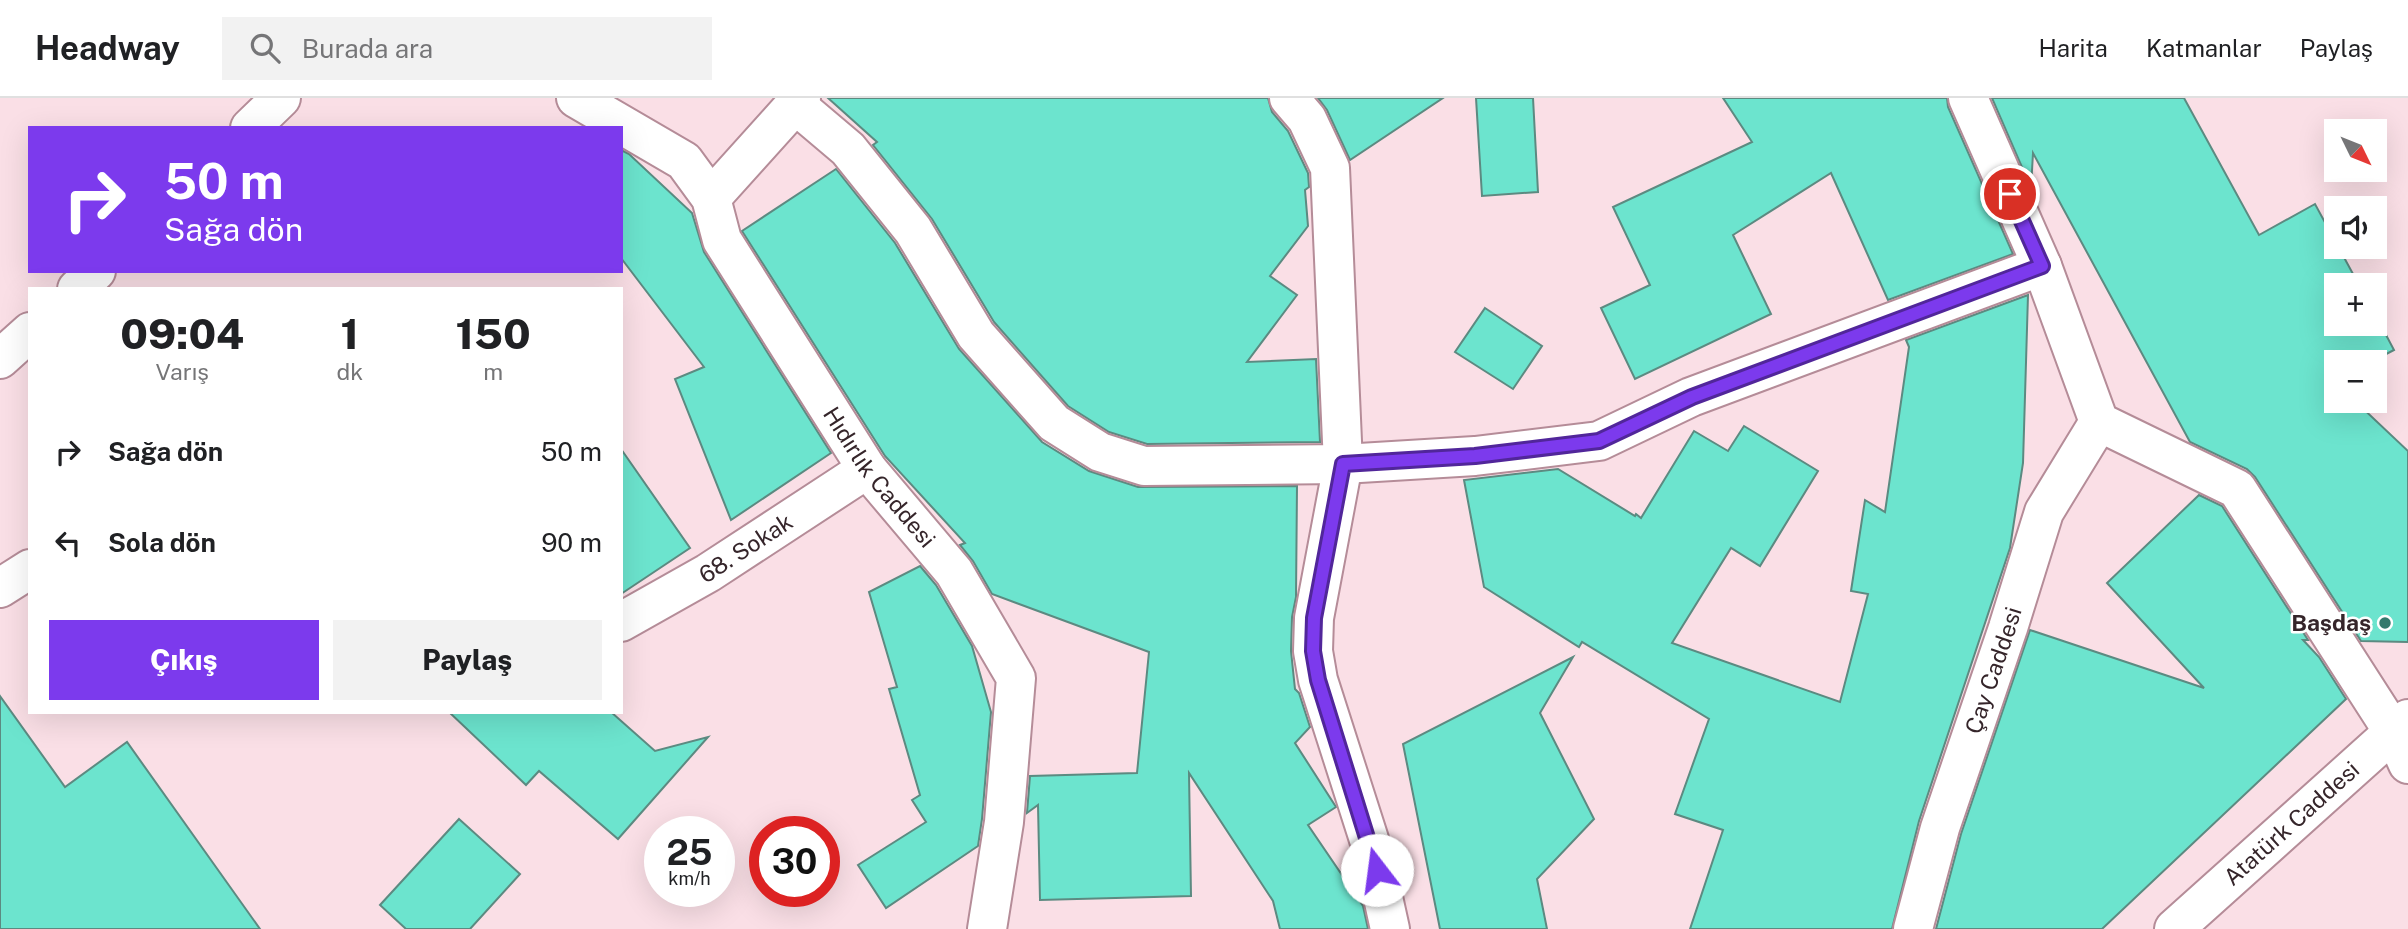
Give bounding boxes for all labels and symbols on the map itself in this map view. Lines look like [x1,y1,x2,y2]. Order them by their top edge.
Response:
north arrow [2324,119,2387,182]
pin [1980,164,2040,224]
street label: Hıdırlık Caddesi [818,402,941,552]
street label: 68. Sokak [694,507,797,588]
street label: Çay Caddesi [1959,604,2027,737]
place label: Başdaş [2291,609,2371,636]
marker: Başdaş [2377,615,2393,631]
street label: Atatürk Caddesi [2218,756,2364,891]
speed limit sign: 30 [749,816,840,907]
position arrow [1340,833,1414,907]

